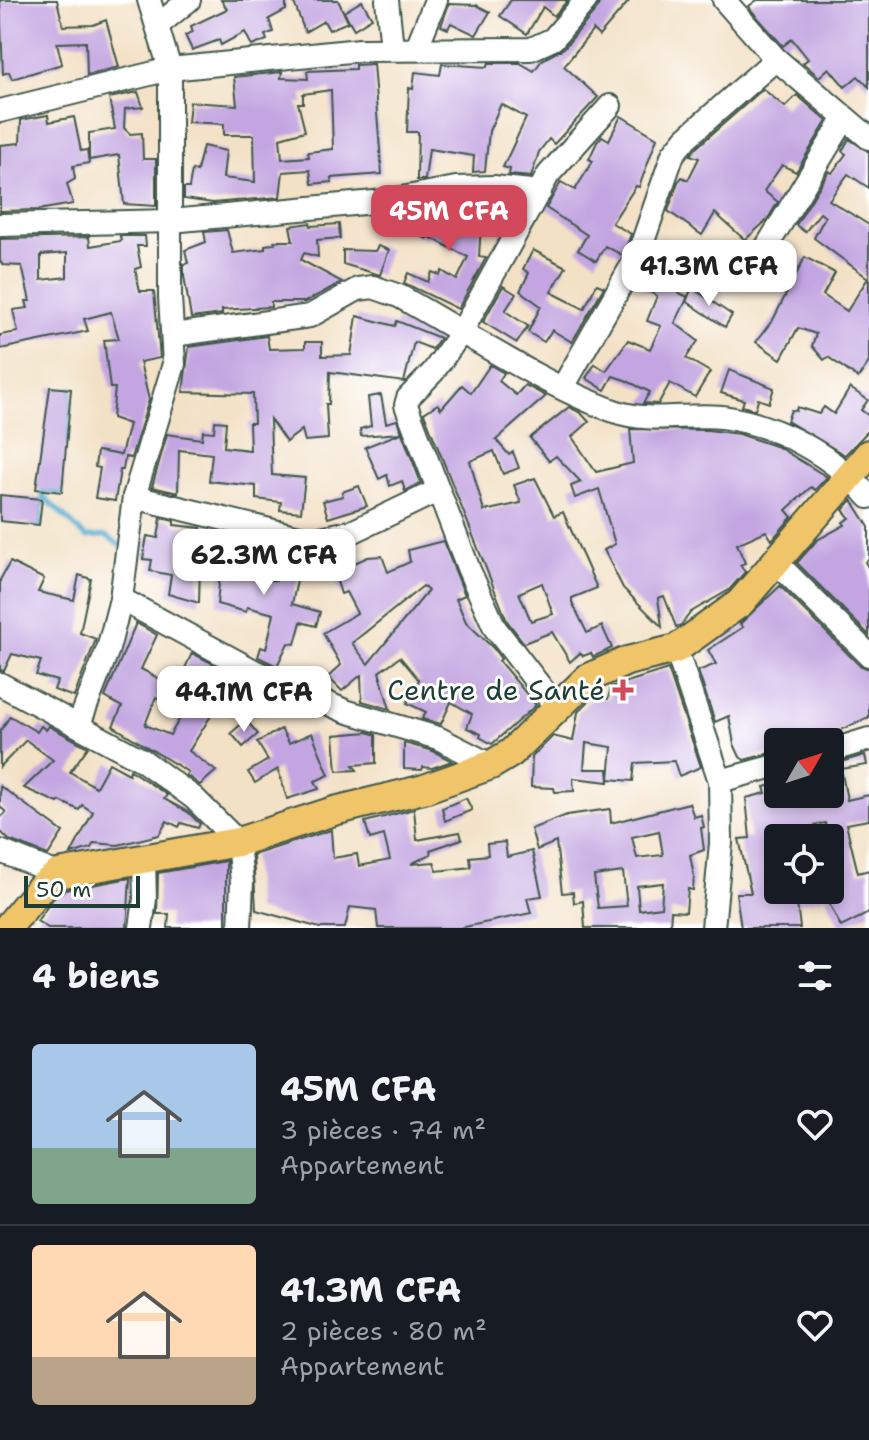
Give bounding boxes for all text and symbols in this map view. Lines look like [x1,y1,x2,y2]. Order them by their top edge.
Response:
pin: 45M CFA [375,185,523,253]
text: 45M CFA [389,193,509,228]
pin: 41.3M CFA [617,240,801,308]
text: 41.3M CFA [640,248,778,283]
pin: 62.3M CFA [172,529,356,597]
text: 62.3M CFA [191,537,337,572]
pin: 44.1M CFA [152,666,336,734]
place label: Centre de Santé [387,671,605,709]
text: 44.1M CFA [175,674,313,709]
marker: Centre de Santé [612,679,634,701]
north arrow [764,728,844,808]
map controls [764,728,844,904]
button: locate [764,824,844,904]
scale bar [24,872,140,908]
text: 50 m [36,875,91,904]
text: 4 biens [32,953,160,999]
icon: filters [793,954,837,998]
text: 45M CFA [280,1066,437,1112]
icon: home [96,1076,192,1172]
icon: heart [793,1102,837,1146]
text: 3 pièces · 74 m² [280,1112,486,1147]
text: Appartement [280,1147,444,1182]
text: 41.3M CFA [280,1267,461,1313]
icon: home [96,1277,192,1373]
icon: heart [793,1303,837,1347]
text: 2 pièces · 80 m² [280,1313,487,1348]
text: Appartement [280,1348,444,1383]

